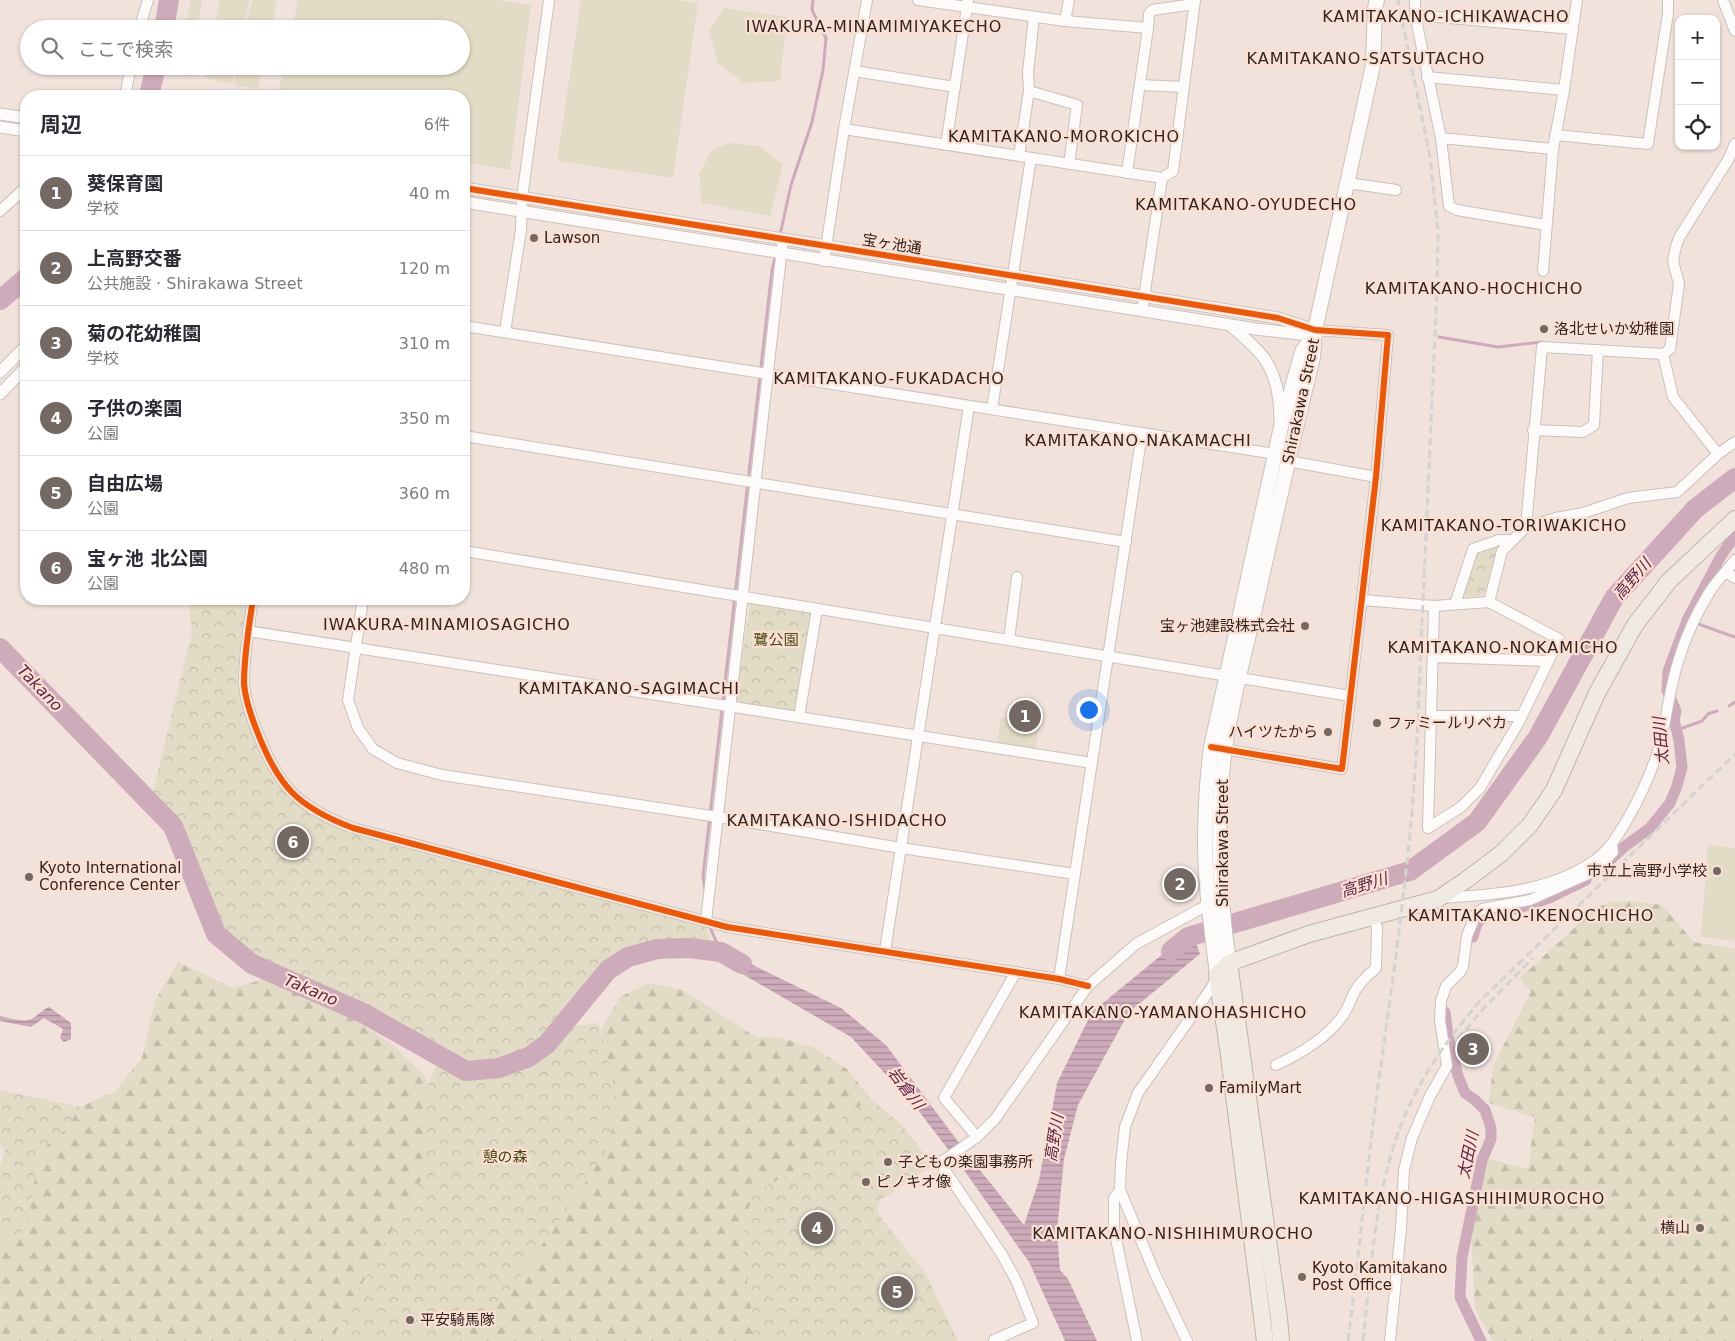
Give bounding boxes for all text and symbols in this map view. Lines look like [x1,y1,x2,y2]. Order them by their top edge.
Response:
district label: KAMITAKANO-ICHIKAWACHO [1322,7,1570,26]
map controls [1675,15,1720,150]
button: + [1675,15,1720,60]
district label: IWAKURA-MINAMIMIYAKECHO [746,17,1002,36]
search box [20,20,470,75]
icon: search [38,34,66,62]
text: ここで検索 [78,38,173,60]
district label: KAMITAKANO-SATSUTACHO [1247,49,1485,68]
button: − [1675,60,1720,105]
button: locate [1675,105,1720,150]
text: 周辺 [40,113,82,137]
text: 6件 [424,115,450,134]
district label: KAMITAKANO-MOROKICHO [948,127,1180,146]
text: 葵保育園 [87,172,163,194]
text: 1 [50,184,62,203]
text: 40 m [409,184,450,203]
district label: KAMITAKANO-OYUDECHO [1135,195,1357,214]
text: 学校 [87,199,119,218]
place label: Lawson [544,229,600,247]
street label: 宝ヶ池通 [861,230,923,258]
marker: Lawson [528,232,540,244]
text: 上高野交番 [87,247,182,269]
text: 2 [50,259,62,278]
text: 120 m [399,259,450,278]
text: 公共施設 · Shirakawa Street [87,274,303,293]
district label: KAMITAKANO-HOCHICHO [1365,279,1583,298]
place label: 洛北せいか幼稚園 [1554,320,1674,338]
text: 菊の花幼稚園 [87,322,201,344]
marker: 洛北せいか幼稚園 [1538,323,1550,335]
text: 3 [50,334,62,353]
text: 310 m [399,334,450,353]
street label: Shirakawa Street [1279,336,1323,465]
text: 学校 [87,349,119,368]
district label: KAMITAKANO-FUKADACHO [773,369,1005,388]
text: 子供の楽園 [87,397,182,419]
text: 4 [50,409,62,428]
text: 350 m [399,409,450,428]
text: 公園 [87,424,119,443]
district label: KAMITAKANO-NAKAMACHI [1024,431,1252,450]
text: 自由広場 [87,472,163,494]
text: 5 [50,484,62,503]
text: 360 m [399,484,450,503]
text: 公園 [87,499,119,518]
district label: KAMITAKANO-TORIWAKICHO [1381,516,1627,535]
text: 宝ヶ池 北公園 [87,547,208,569]
water label: 高野川 [1609,553,1656,603]
text: 6 [50,559,62,578]
text: 480 m [399,559,450,578]
text: 公園 [87,574,119,593]
district label: IWAKURA-MINAMIOSAGICHO [323,615,571,634]
place label: 宝ヶ池建設株式会社 [1160,617,1295,635]
marker: 宝ヶ池建設株式会社 [1299,620,1311,632]
park label: 鷺公園 [753,631,799,649]
district label: KAMITAKANO-NOKAMICHO [1387,638,1619,657]
water label: Takano [13,661,67,715]
district label: KAMITAKANO-SAGIMACHI [518,679,740,698]
pin: 1 [1009,697,1041,735]
your location [1076,697,1102,723]
place label: ファミールリベカ [1387,714,1507,732]
water label: 太田川 [1649,714,1673,766]
marker: ファミールリベカ [1371,717,1383,729]
place label: ハイツたから [1228,723,1318,741]
marker: ハイツたから [1322,726,1334,738]
street label: Shirakawa Street [1214,779,1232,907]
district label: KAMITAKANO-ISHIDACHO [726,811,948,830]
pin: 6 [277,823,309,861]
place label: Kyoto International Conference Center [39,859,181,894]
place label: 市立上高野小学校 [1587,862,1707,880]
pin: 2 [1164,865,1196,903]
marker: 市立上高野小学校 [1711,865,1723,877]
water label: 高野川 [1338,868,1392,901]
marker: Kyoto International Conference Center [23,871,35,883]
district label: KAMITAKANO-IKENOCHICHO [1408,906,1654,925]
water label: Takano [281,970,341,1010]
district label: KAMITAKANO-YAMANOHASHICHO [1019,1003,1307,1022]
pin: 3 [1457,1030,1489,1068]
water label: 岩倉川 [884,1063,929,1114]
place label: FamilyMart [1219,1079,1302,1097]
marker: FamilyMart [1203,1082,1215,1094]
water label: 高野川 [1041,1111,1067,1163]
water label: 太田川 [1454,1128,1483,1180]
park label: 憩の森 [482,1148,528,1166]
place label: 子どもの楽園事務所 [898,1153,1033,1171]
marker: 子どもの楽園事務所 [882,1156,894,1168]
place label: ピノキオ像 [876,1173,951,1191]
marker: ピノキオ像 [860,1176,872,1188]
district label: KAMITAKANO-HIGASHIHIMUROCHO [1299,1189,1605,1208]
pin: 4 [801,1209,833,1247]
place label: 横山 [1660,1219,1690,1237]
marker: 横山 [1694,1222,1706,1234]
district label: KAMITAKANO-NISHIHIMUROCHO [1032,1224,1314,1243]
place label: Kyoto Kamitakano Post Office [1312,1259,1448,1294]
marker: Kyoto Kamitakano Post Office [1296,1271,1308,1283]
pin: 5 [881,1273,913,1311]
place label: 平安騎馬隊 [420,1311,495,1329]
marker: 平安騎馬隊 [404,1314,416,1326]

